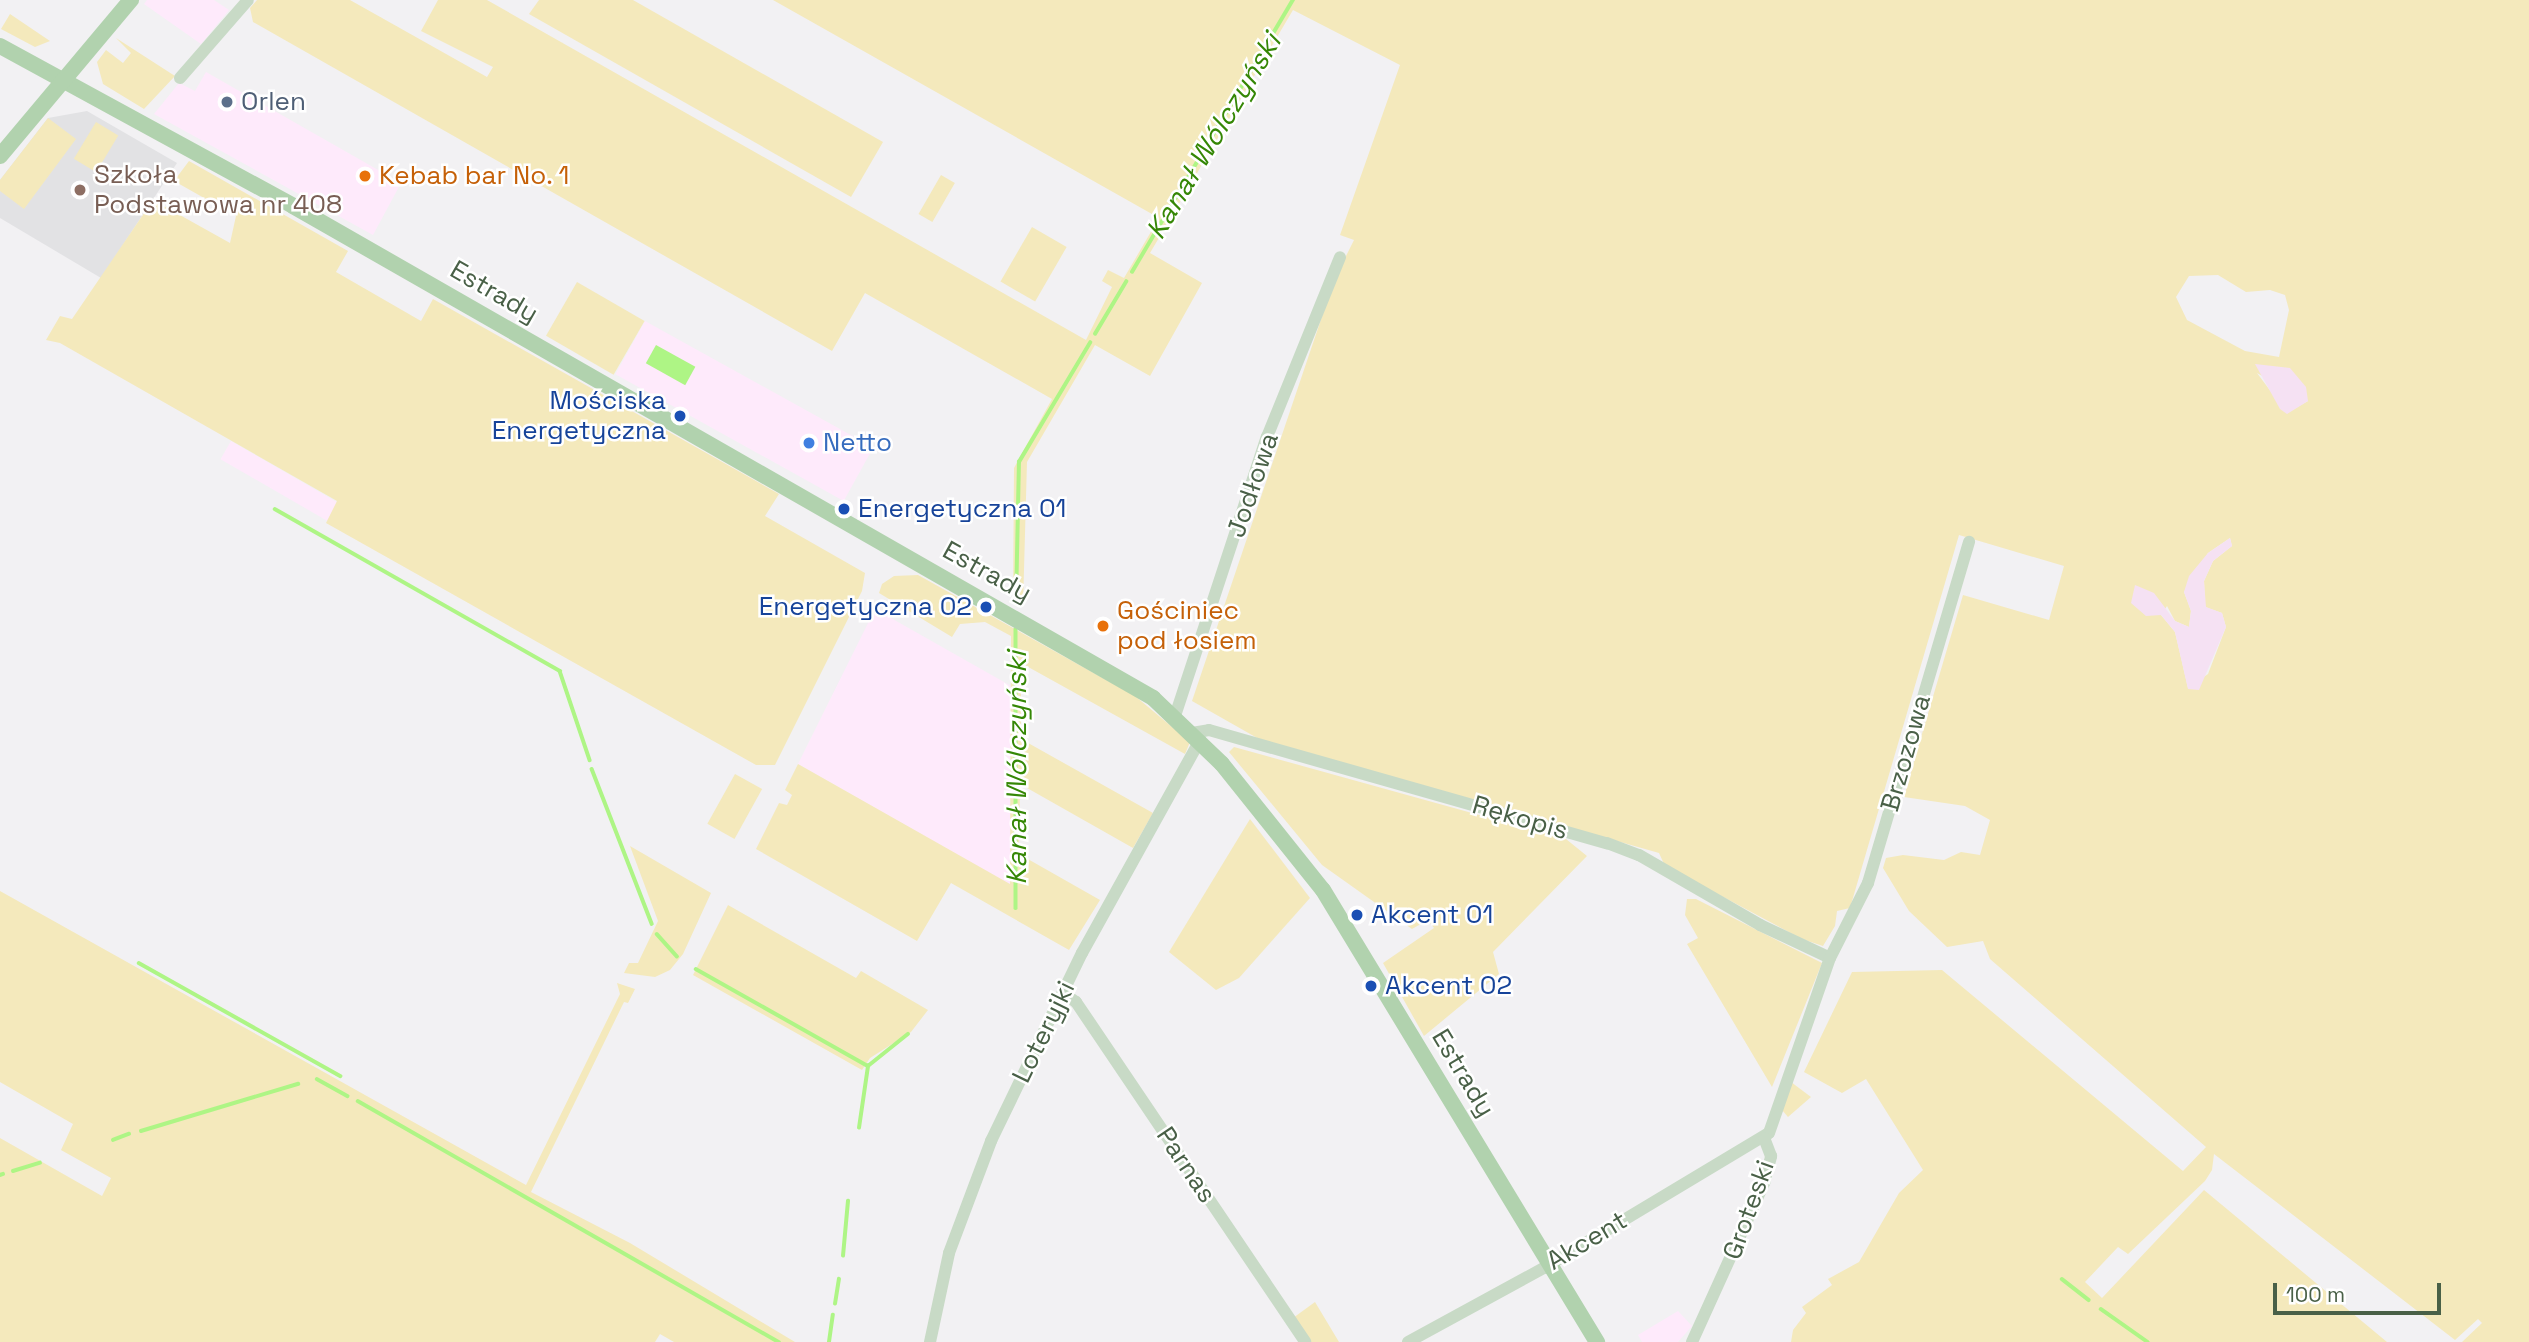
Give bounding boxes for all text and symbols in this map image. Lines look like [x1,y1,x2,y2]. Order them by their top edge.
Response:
water label: Kanał Wólczyński [1138,27,1288,245]
place label: Orlen [241,86,306,118]
marker: Orlen [219,94,235,110]
place label: Szkoła Podstawowa nr 408 [94,159,342,220]
place label: Kebab bar No. 1 [379,160,570,192]
marker: Kebab bar No. 1 [357,168,373,184]
marker: Szkoła Podstawowa nr 408 [72,182,88,198]
street label: Estrady [444,254,544,330]
place label: Mościska Energetyczna [492,385,666,446]
marker: Mościska Energetyczna [672,408,688,424]
place label: Netto [823,427,892,459]
street label: Jodłowa [1221,429,1285,541]
marker: Netto [801,435,817,451]
place label: Energetyczna 01 [858,493,1066,525]
marker: Energetyczna 01 [836,501,852,517]
street label: Estrady [937,535,1037,609]
place label: Energetyczna 02 [759,591,972,623]
place label: Gościniec pod łosiem [1117,595,1257,656]
marker: Energetyczna 02 [978,599,994,615]
marker: Gościniec pod łosiem [1095,618,1111,634]
water label: Kanał Wólczyński [999,651,1033,885]
street label: Brzozowa [1874,691,1938,815]
street label: Rękopis [1469,790,1571,846]
place label: Akcent 01 [1371,899,1493,931]
marker: Akcent 01 [1349,907,1365,923]
place label: Akcent 02 [1385,970,1512,1002]
street label: Loteryjki [1006,976,1082,1088]
marker: Akcent 02 [1363,978,1379,994]
street label: Estrady [1425,1024,1501,1122]
street label: Parnas [1149,1121,1223,1209]
street label: Groteski [1717,1156,1781,1264]
street label: Akcent [1541,1205,1633,1277]
scale bar [2277,1268,2445,1312]
text: 100 m [2286,1281,2345,1308]

